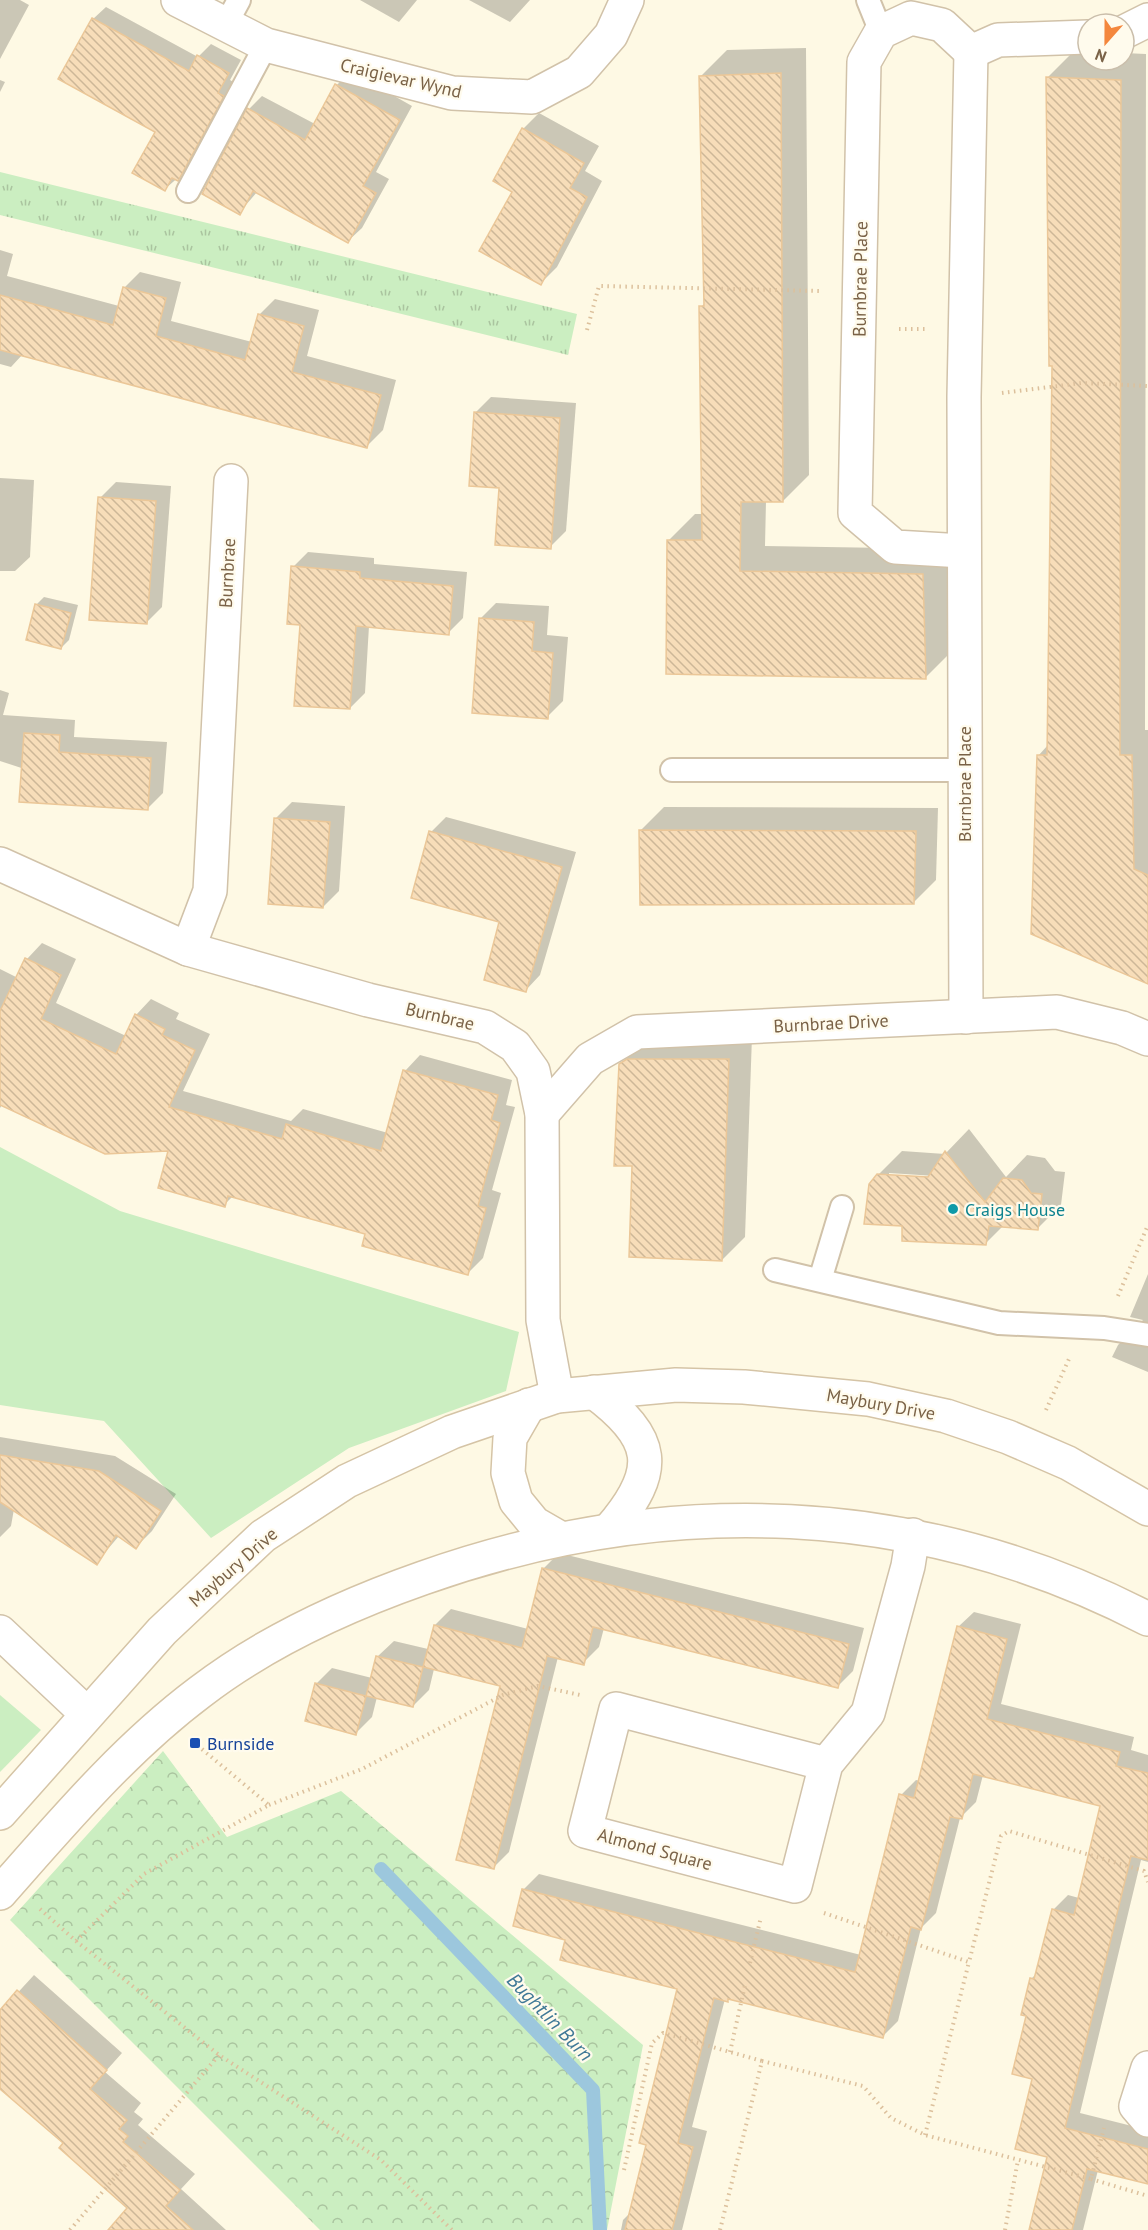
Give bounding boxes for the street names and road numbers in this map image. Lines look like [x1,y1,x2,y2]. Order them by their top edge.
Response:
street label: Craigievar Wynd [338,53,464,103]
street label: Burnbrae Place [847,221,873,337]
street label: Burnbrae [214,537,240,609]
street label: Burnbrae Place [953,726,976,842]
street label: Burnbrae [403,997,477,1035]
street label: Burnbrae Drive [773,1008,889,1038]
street label: Maybury Drive [825,1383,937,1425]
street label: Maybury Drive [184,1522,282,1612]
street label: Almond Square [595,1823,715,1875]

